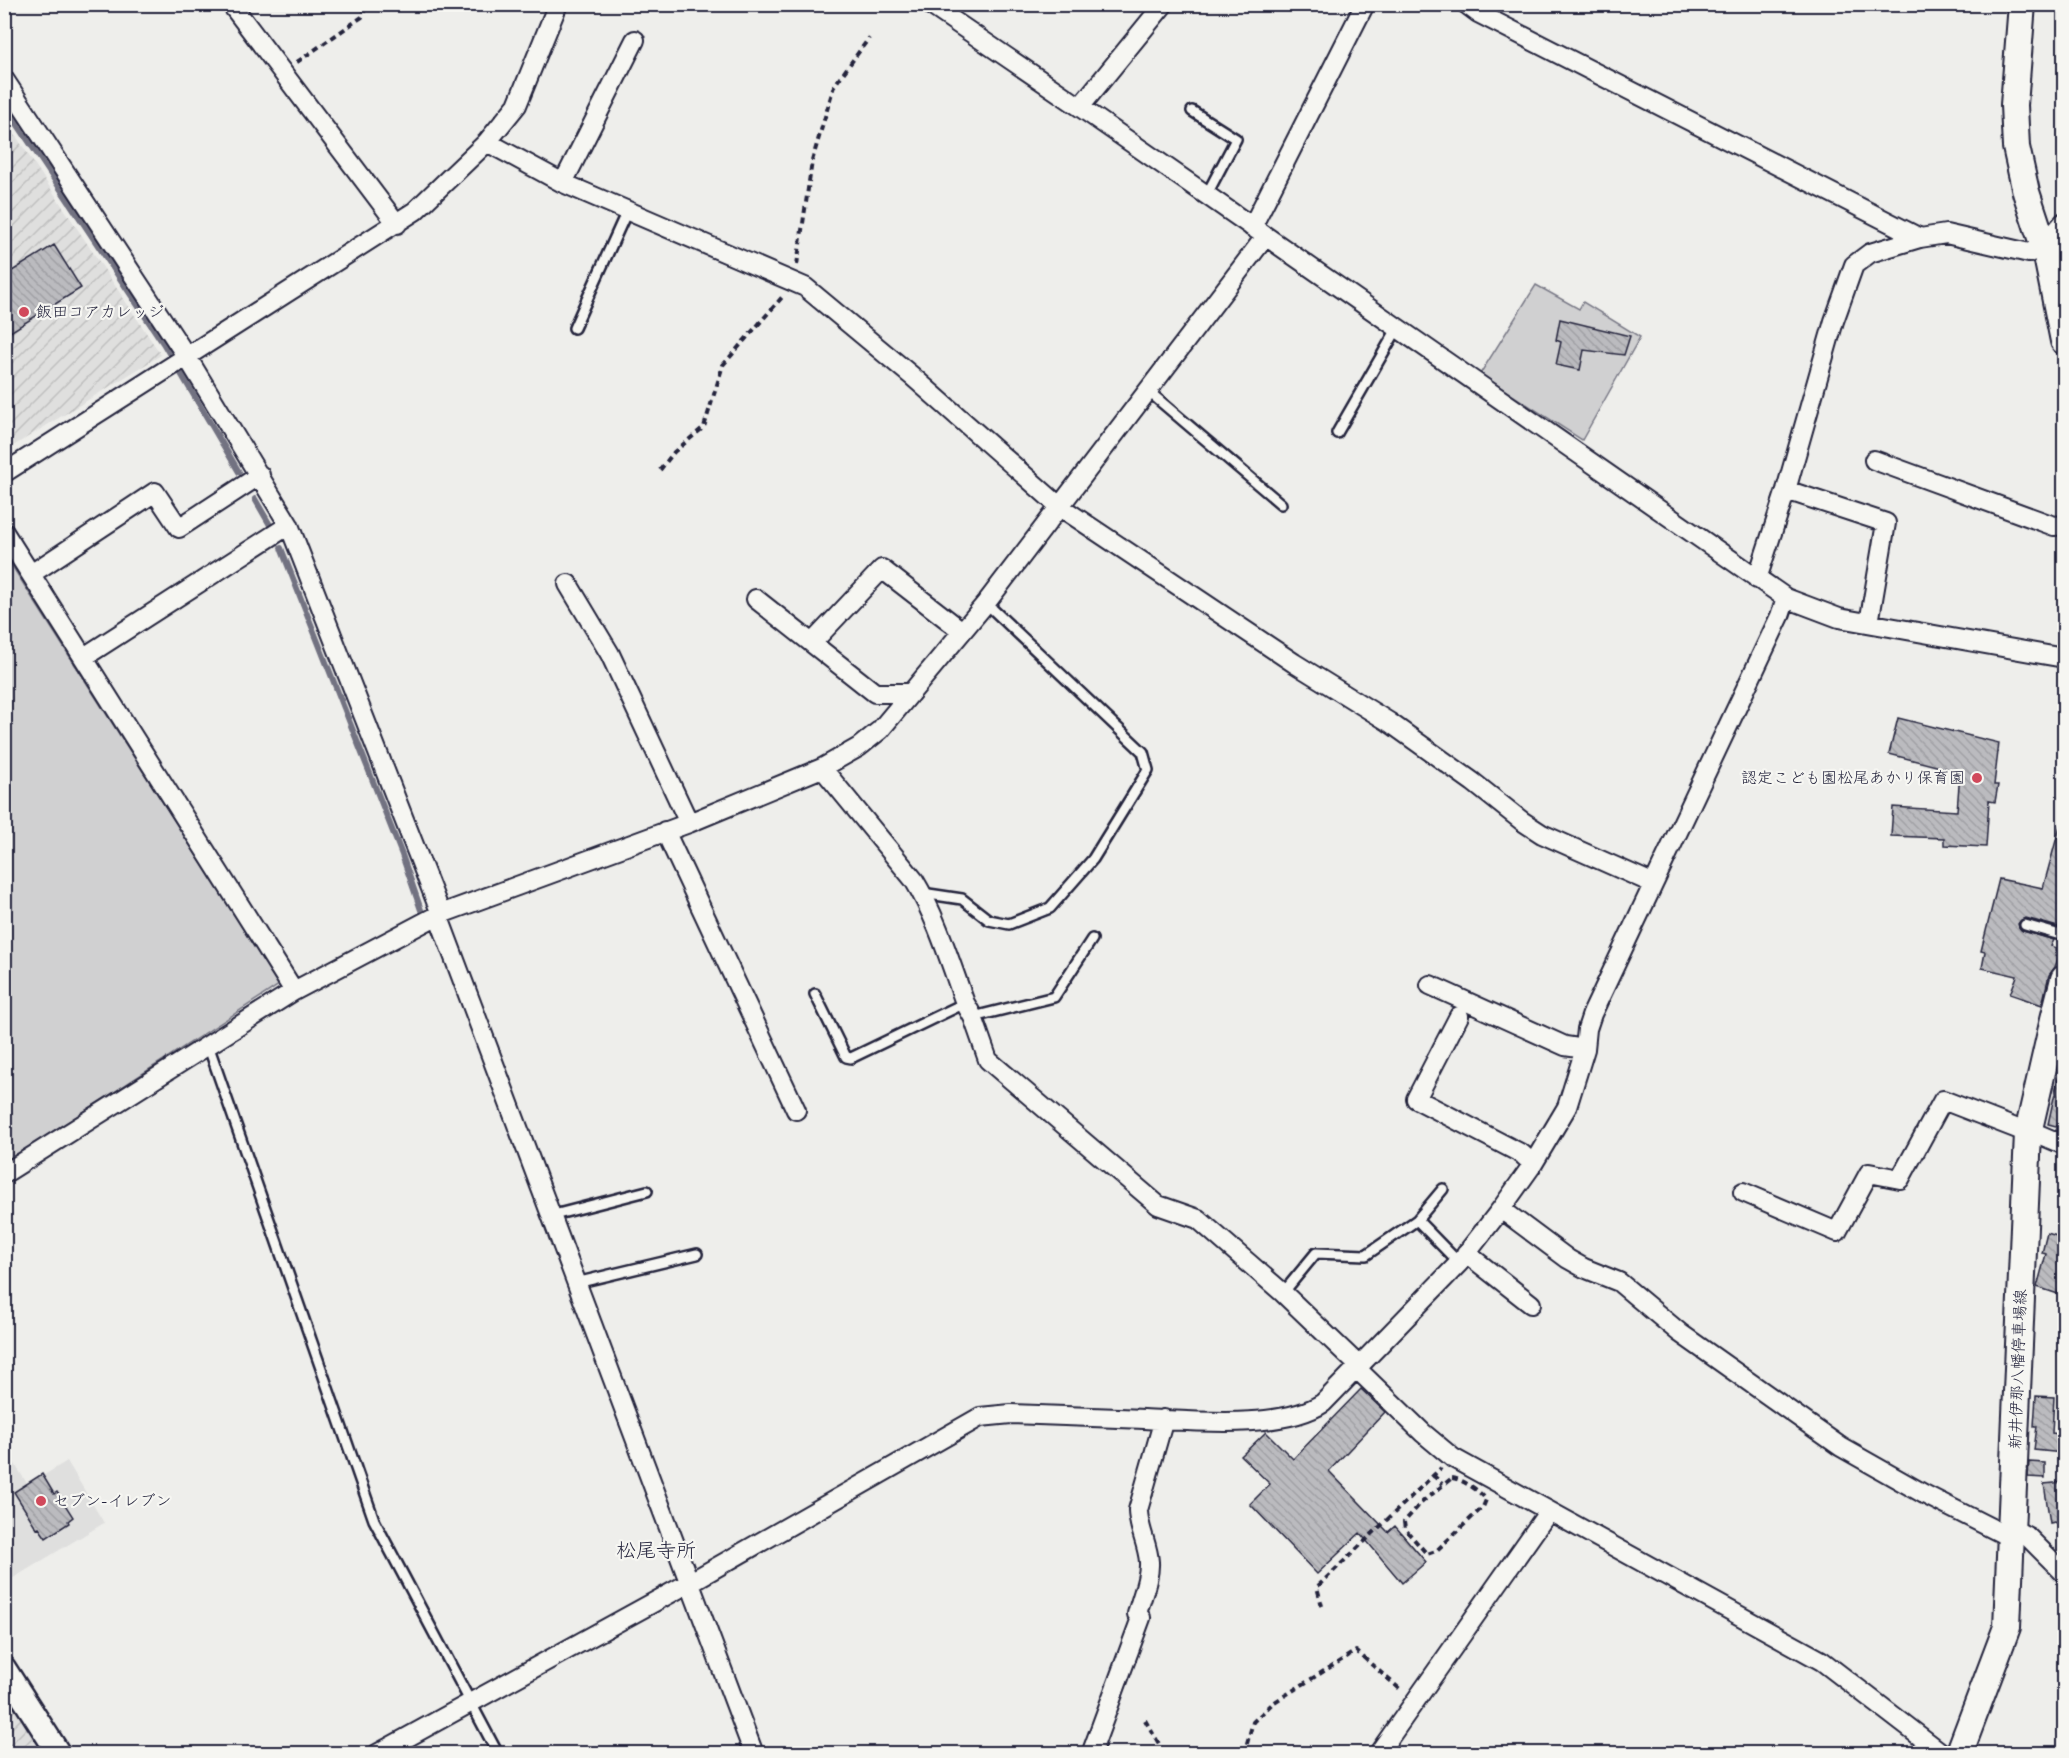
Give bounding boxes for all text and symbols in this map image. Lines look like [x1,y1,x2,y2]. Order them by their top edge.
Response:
place label: 飯田コアカレッジ [36,303,164,321]
marker: 飯田コアカレッジ [17,305,31,319]
place label: 認定こども園松尾あかり保育園 [1741,769,1965,787]
marker: 認定こども園松尾あかり保育園 [1970,771,1984,785]
street label: 新井伊那八幡停車場線 [2006,1289,2030,1449]
place label: セブン-イレブン [53,1492,171,1510]
marker: セブン-イレブン [34,1494,48,1508]
district label: 松尾寺所 [616,1539,696,1562]

